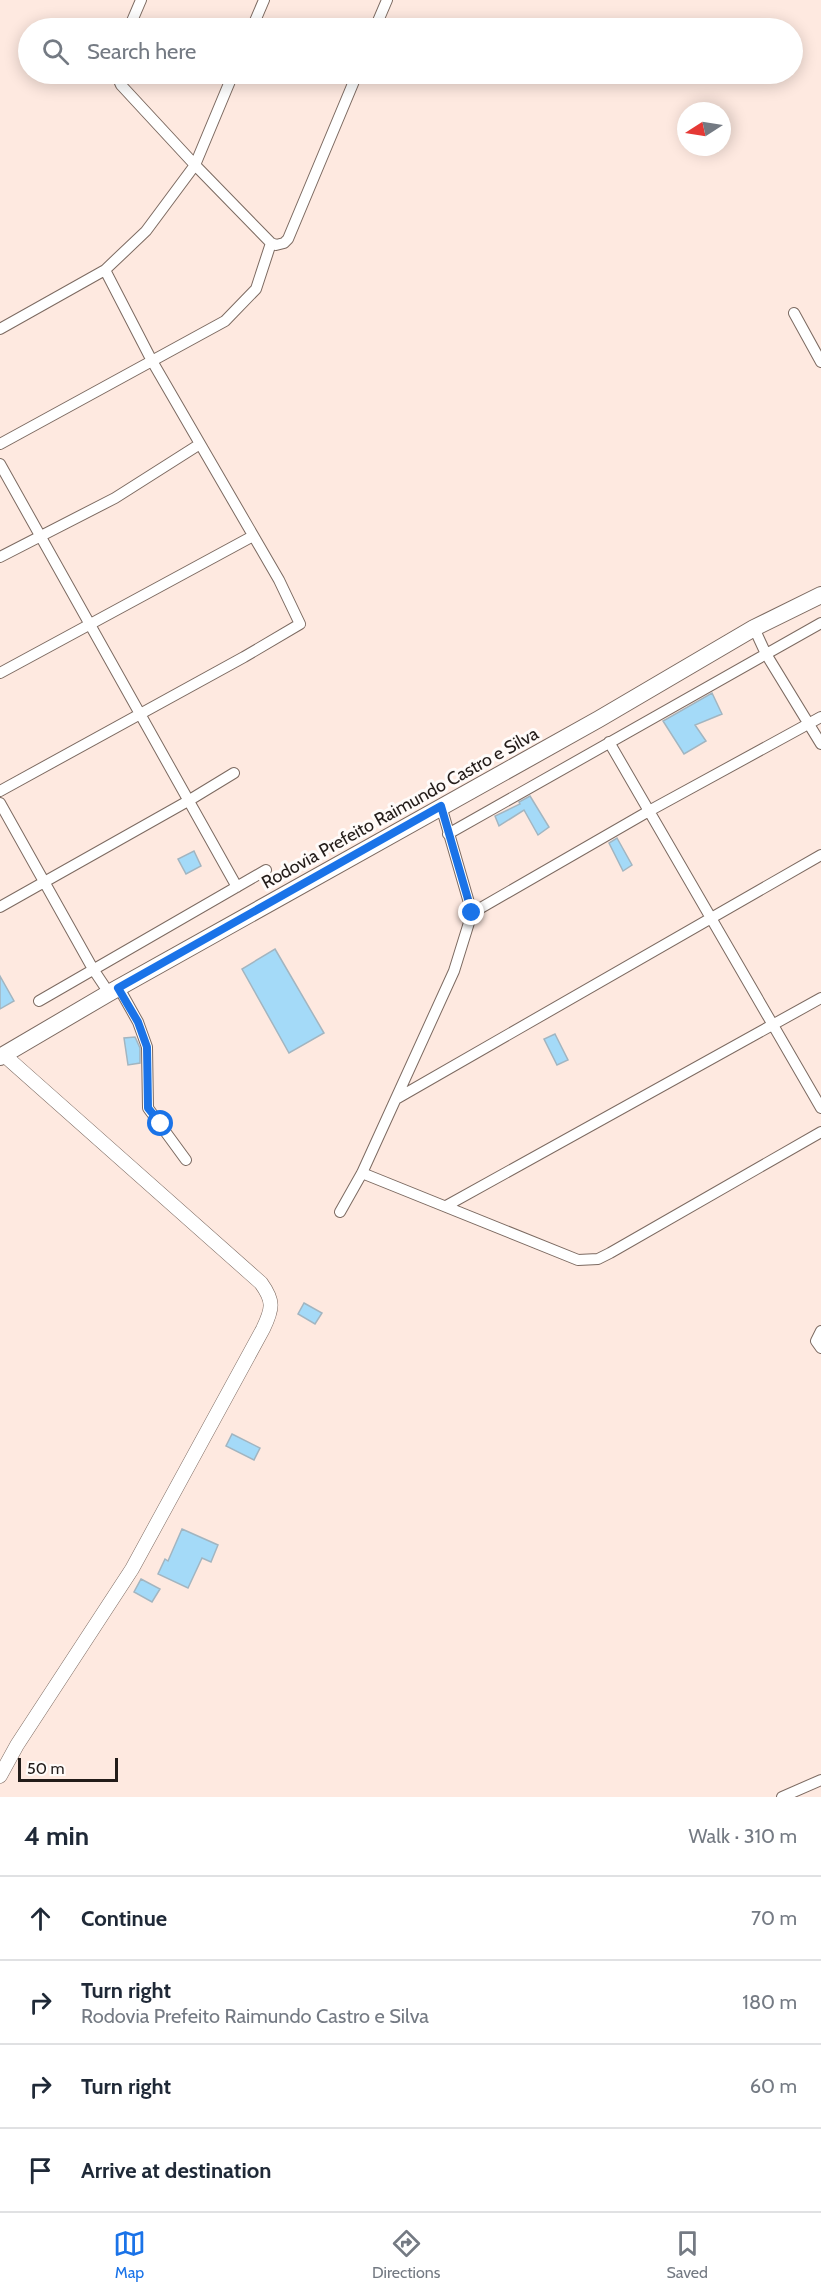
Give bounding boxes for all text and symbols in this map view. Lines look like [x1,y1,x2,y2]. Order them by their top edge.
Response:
search box [18,18,803,84]
icon: search [39,35,72,68]
text: Search here [87,38,196,65]
north arrow [677,102,731,156]
street label: Rodovia Prefeito Raimundo Castro e Silva [258,722,543,894]
route end [458,899,484,925]
route start [147,1110,173,1136]
scale bar [18,1755,118,1782]
text: 50 m [27,1759,64,1778]
text: 4 min [24,1820,89,1852]
text: Walk · 310 m [689,1824,797,1848]
icon: ahead [24,1902,57,1935]
text: Continue [81,1905,167,1932]
text: 70 m [751,1906,797,1930]
text: Turn right [81,1977,171,2004]
icon: right [24,1986,57,2019]
text: 180 m [742,1990,797,2014]
text: Rodovia Prefeito Raimundo Castro e Silva [81,2004,429,2028]
icon: right [24,2070,57,2103]
text: Turn right [81,2073,171,2100]
text: 60 m [750,2074,797,2098]
icon: arrive [24,2154,57,2187]
text: Arrive at destination [81,2157,271,2184]
tab: Map [113,2227,146,2282]
tab: Directions [372,2227,440,2282]
tab: Saved [666,2227,708,2282]

